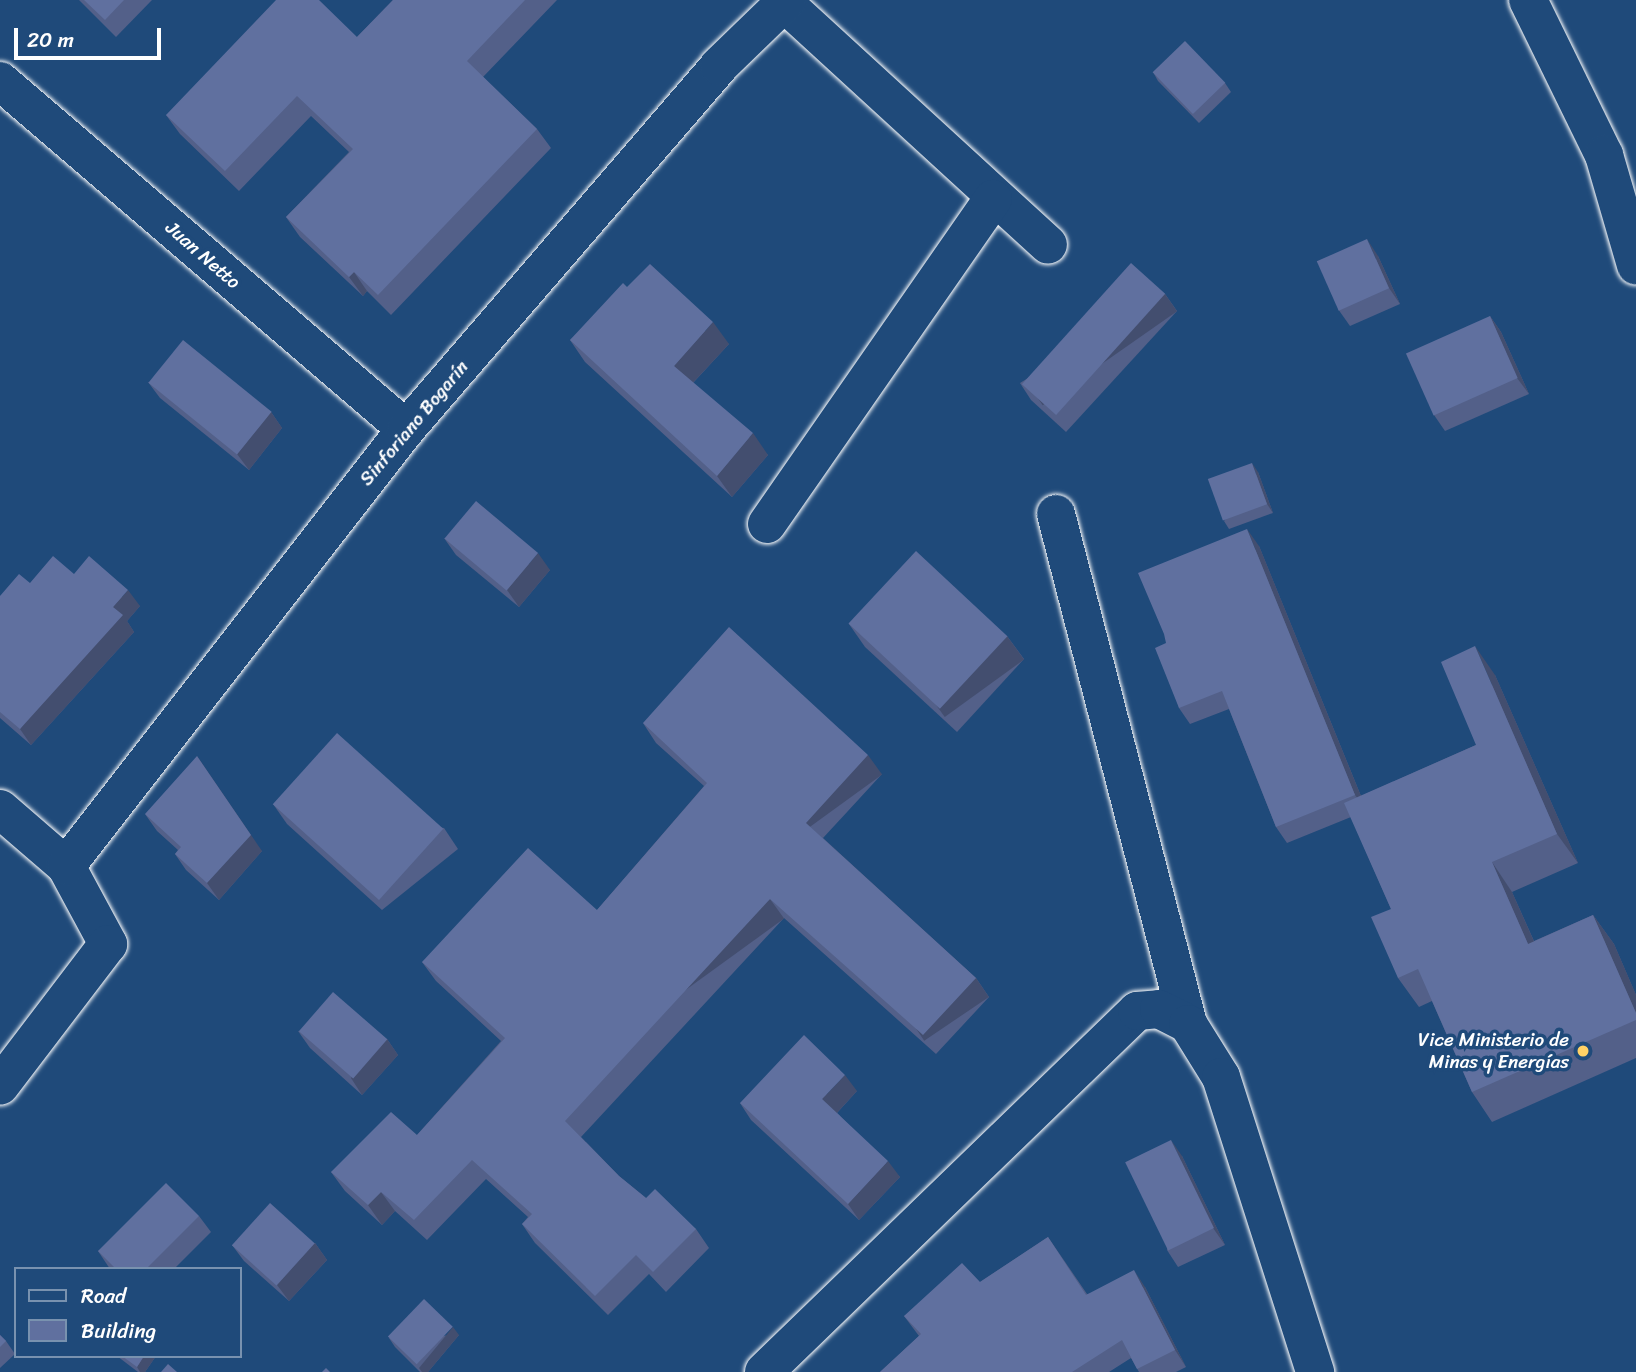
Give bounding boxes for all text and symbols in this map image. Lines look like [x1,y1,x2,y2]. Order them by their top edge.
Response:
scale bar [18,14,164,58]
text: 20 m [27,21,74,59]
street label: Juan Netto [161,216,245,294]
street label: Sinforiano Bogarín [355,356,473,490]
place label: Vice Ministerio de Minas y Energías [1419,1029,1569,1073]
marker: Vice Ministerio de Minas y Energías [1575,1043,1591,1059]
legend [14,1267,242,1358]
text: Road [81,1277,126,1315]
text: Building [81,1312,156,1350]

